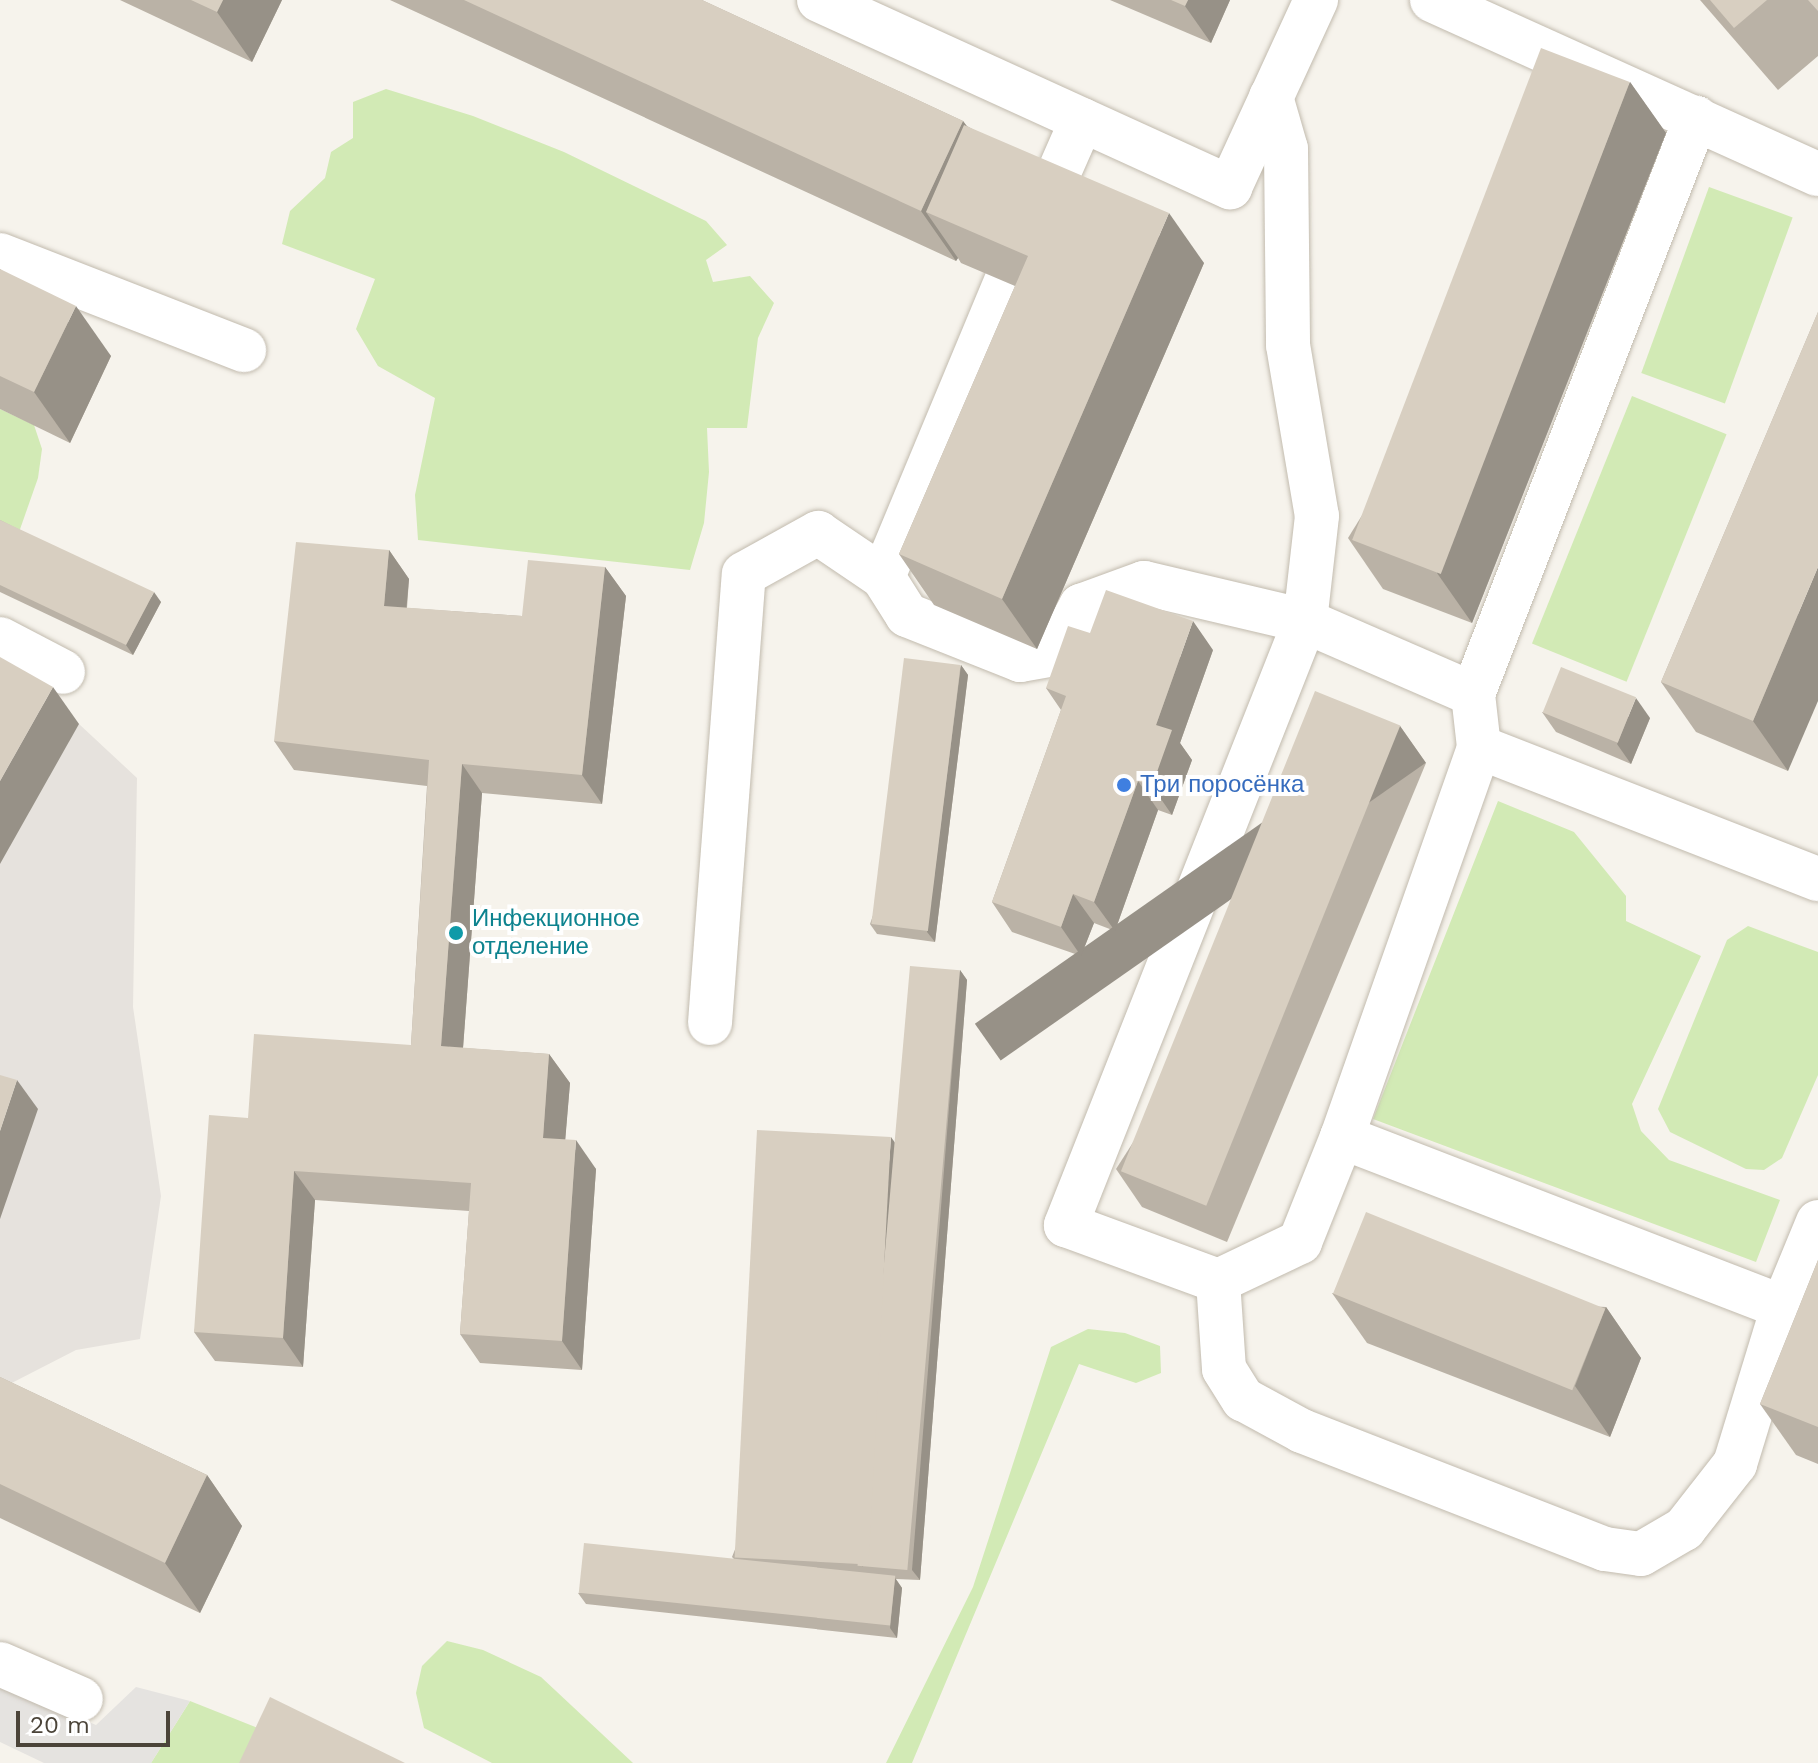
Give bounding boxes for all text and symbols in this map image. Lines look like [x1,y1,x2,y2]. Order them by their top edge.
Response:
place label: Три поросёнка [1140,771,1304,799]
marker: Три поросёнка [1115,776,1133,794]
place label: Инфекционное отделение [472,905,640,961]
marker: Инфекционное отделение [447,924,465,942]
scale bar [20,1695,174,1745]
text: 20 m [30,1711,90,1739]

